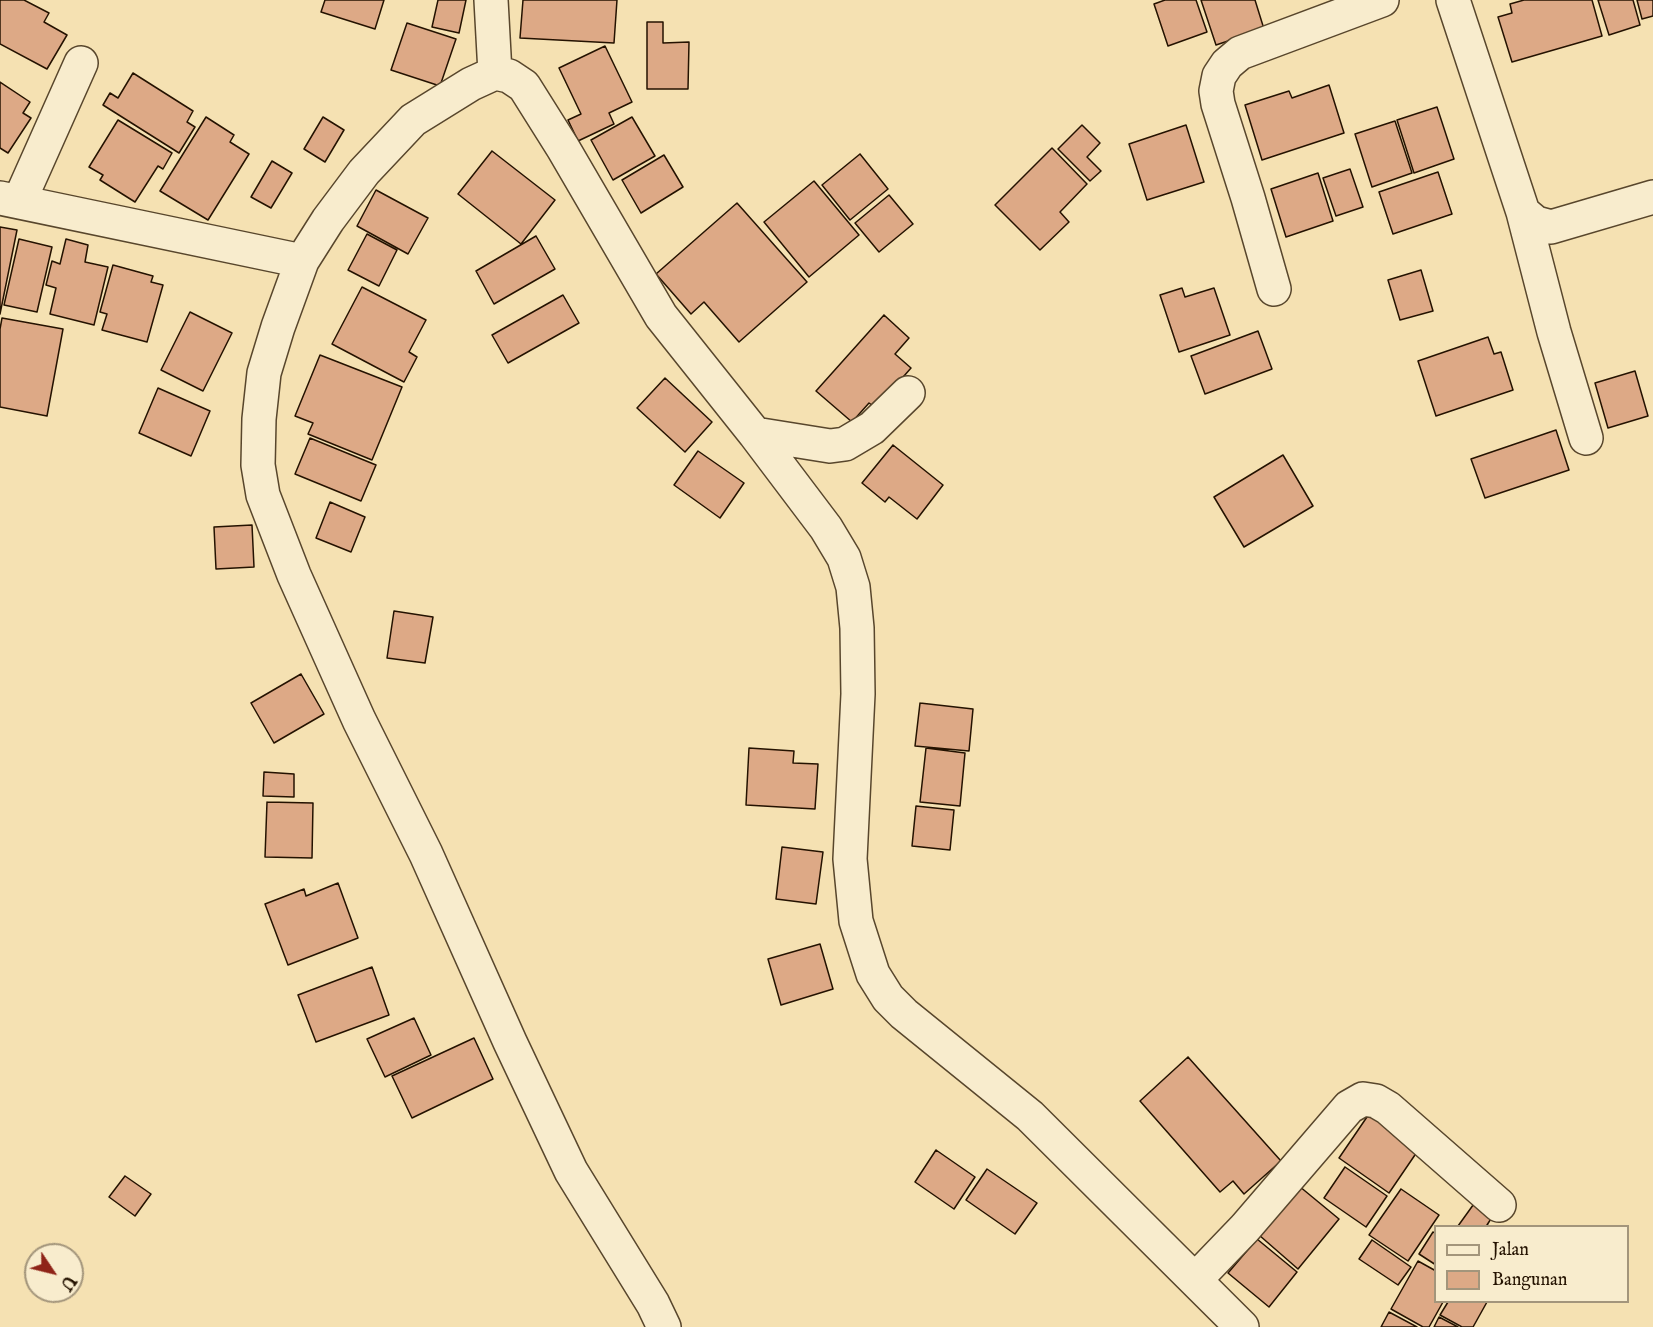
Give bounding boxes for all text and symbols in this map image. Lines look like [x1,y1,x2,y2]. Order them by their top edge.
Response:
legend [1434,1225,1629,1303]
text: Jalan [1492,1239,1529,1262]
north arrow [24,1243,84,1303]
text: Bangunan [1492,1269,1567,1292]
text: U [55,1271,79,1293]

